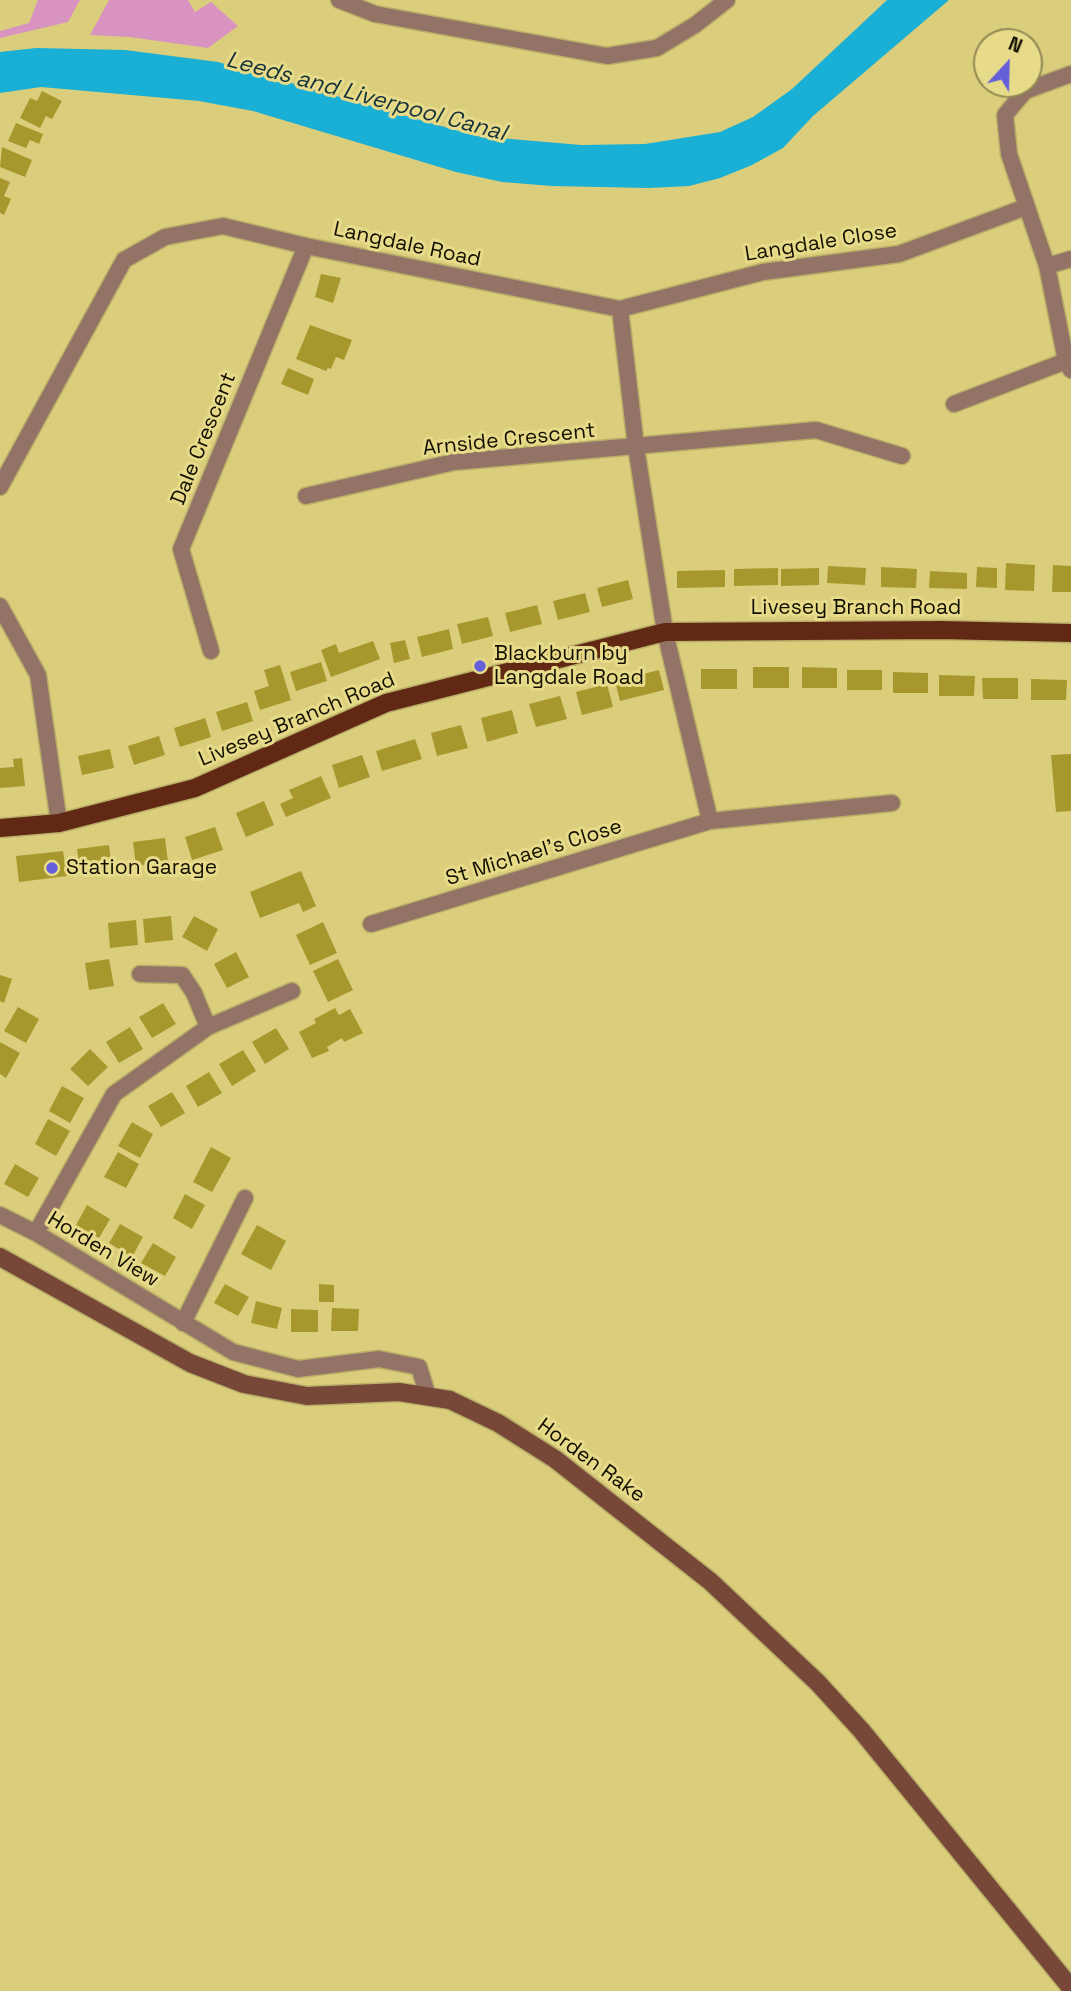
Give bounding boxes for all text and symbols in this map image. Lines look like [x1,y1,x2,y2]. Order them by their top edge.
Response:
north arrow [973,28,1043,98]
text: N [1005,31,1026,59]
water label: Leeds and Liverpool Canal [223,46,509,148]
street label: Langdale Road [331,217,483,273]
street label: Langdale Close [743,219,899,267]
street label: Dale Crescent [166,369,242,509]
street label: Arnside Crescent [421,418,597,462]
street label: Livesey Branch Road [751,595,961,621]
place label: Blackburn by Langdale Road [494,641,644,691]
marker: Blackburn by Langdale Road [472,658,488,674]
street label: Livesey Branch Road [195,667,399,773]
street label: St Michael's Close [443,814,625,892]
place label: Station Garage [66,855,217,881]
marker: Station Garage [44,860,60,876]
street label: Horden View [43,1207,163,1293]
street label: Horden Rake [532,1413,650,1509]

